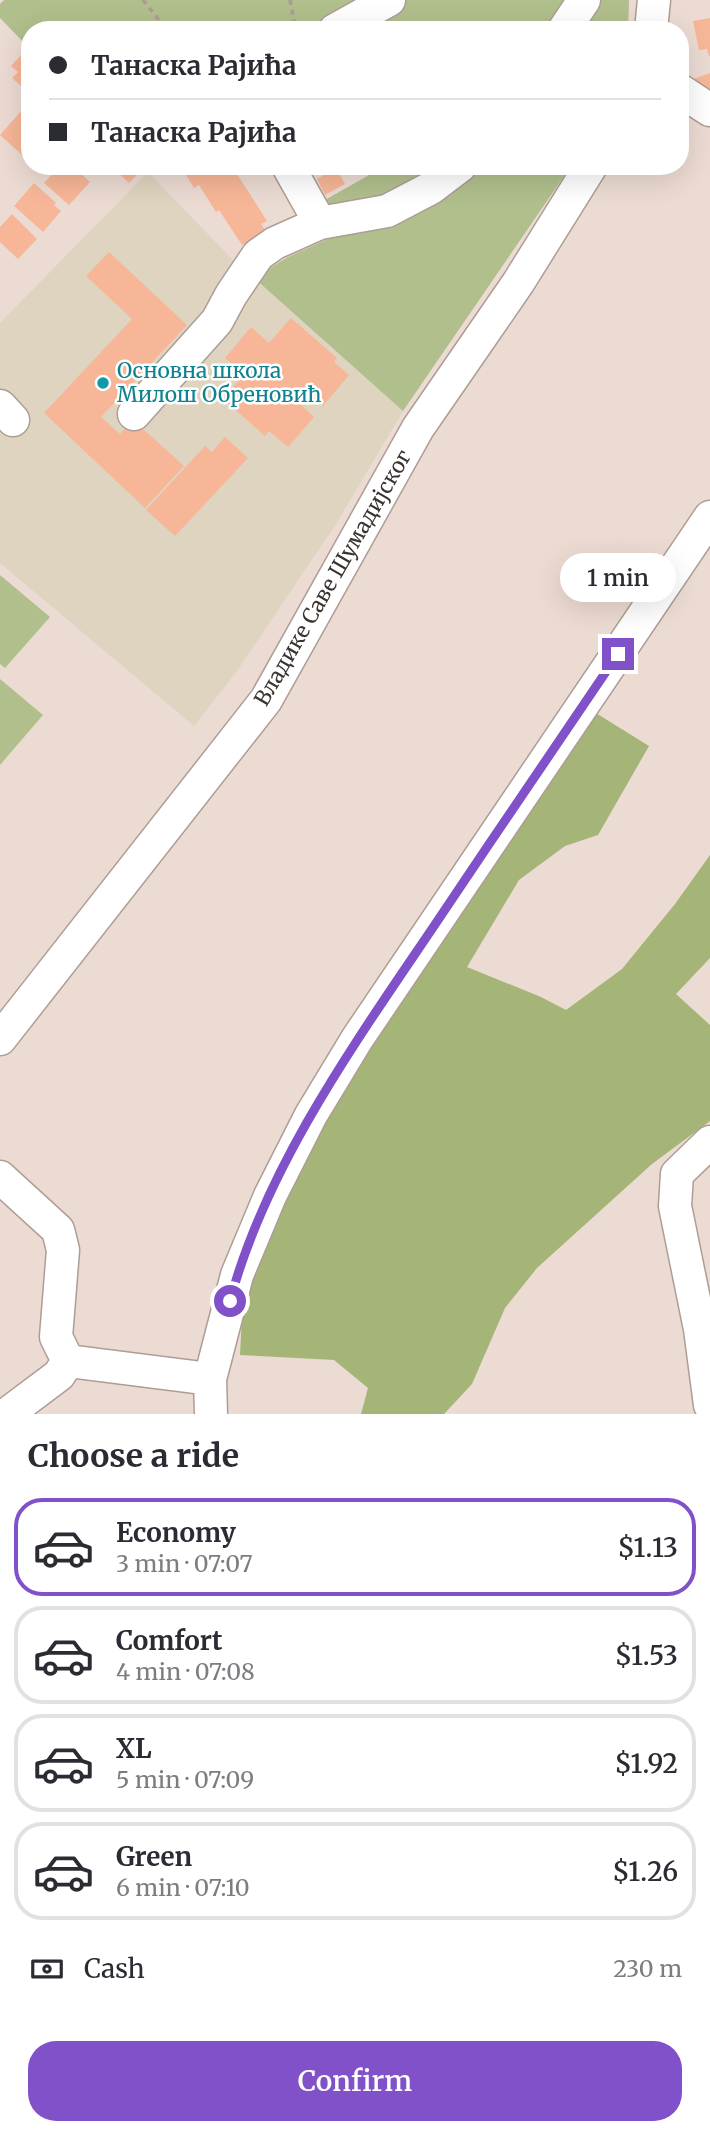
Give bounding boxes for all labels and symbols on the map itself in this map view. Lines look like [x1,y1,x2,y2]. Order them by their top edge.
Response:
place label: Основна школа Милош Обреновић [117,357,321,408]
marker: Основна школа Милош Обреновић [95,375,111,391]
street label: Владике Саве Шумадијског [248,445,417,711]
callout: 1 min [560,552,676,602]
route end [602,638,634,670]
route start [214,1285,246,1317]

